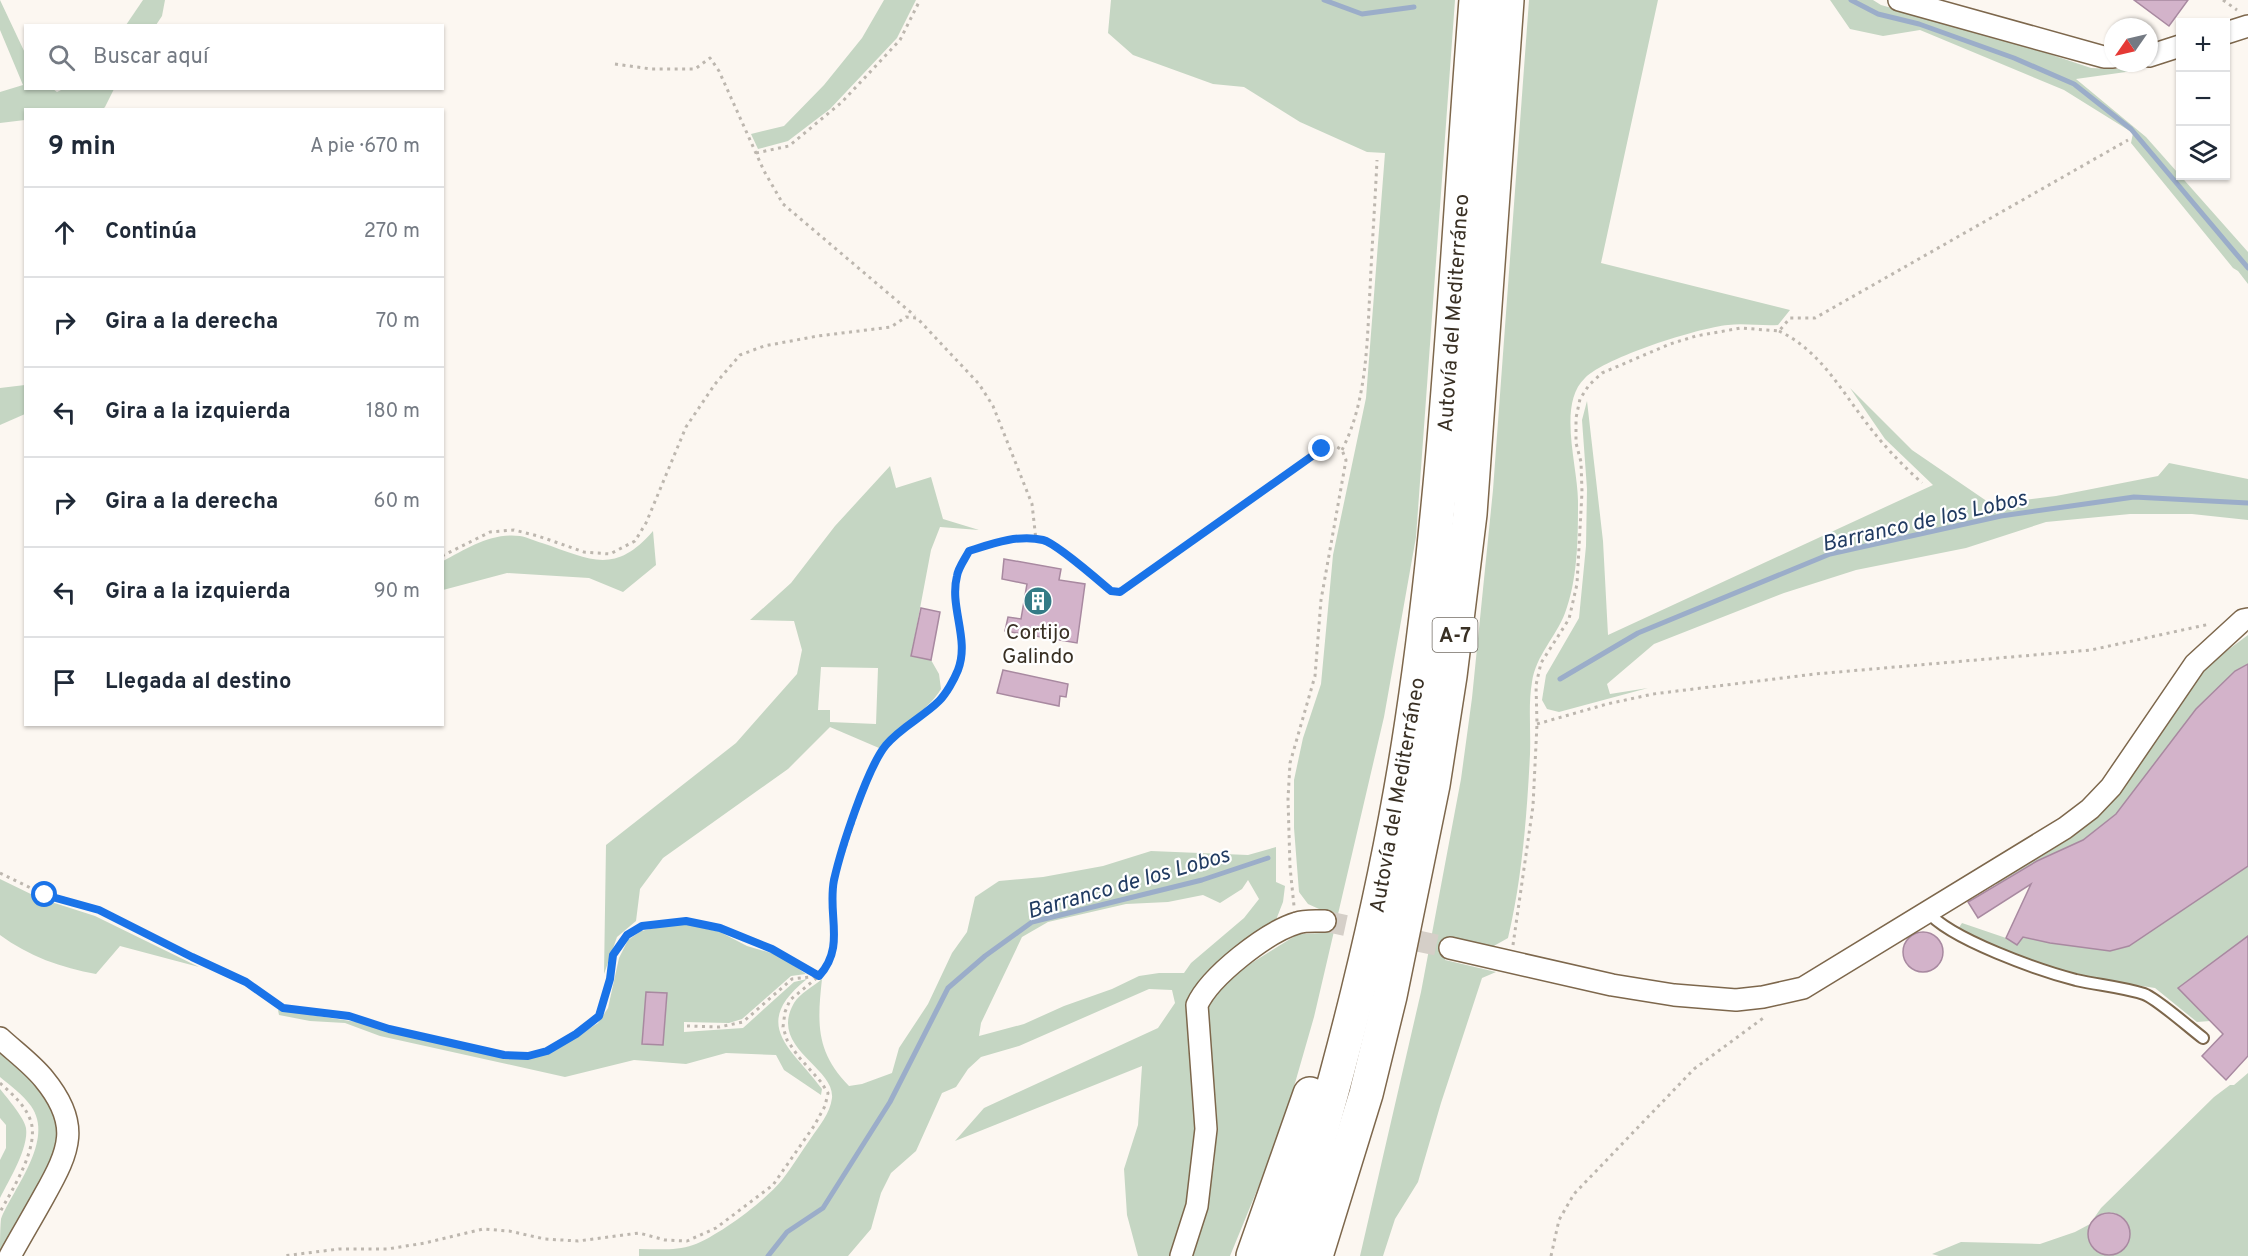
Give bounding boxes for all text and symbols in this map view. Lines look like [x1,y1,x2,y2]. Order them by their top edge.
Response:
north arrow [2104,18,2158,72]
map controls [2176,18,2230,180]
button: + [2176,18,2230,72]
search box [24,24,444,90]
icon: search [45,41,78,74]
text: Buscar aquí [93,44,209,71]
button: − [2176,72,2230,126]
button: layers [2176,126,2230,180]
text: 9 min [48,131,116,164]
text: A pie · 670 m [310,134,420,160]
street label: Autovía del Mediterráneo [1433,193,1476,433]
icon: ahead [48,216,81,249]
text: Continúa [105,219,197,246]
text: 270 m [364,219,420,245]
icon: right [48,306,81,339]
text: Gira a la derecha [105,309,278,336]
text: 70 m [376,309,420,335]
icon: left [48,396,81,429]
text: Gira a la izquierda [105,399,291,426]
text: 180 m [366,399,420,425]
route end [1308,435,1334,461]
water label: Barranco de los Lobos [1819,485,2031,559]
icon: right [48,486,81,519]
text: Gira a la derecha [105,489,278,516]
text: 60 m [374,489,420,515]
icon: left [48,576,81,609]
text: Gira a la izquierda [105,579,291,606]
text: 90 m [374,579,420,605]
building icon: Cortijo Galindo [1022,585,1054,617]
road number: A-7 [1432,618,1478,652]
place label: Cortijo Galindo [1002,620,1074,671]
icon: arrive [48,666,81,699]
text: Llegada al destino [105,669,291,696]
street label: Autovía del Mediterráneo [1364,675,1432,915]
water label: Barranco de los Lobos [1024,842,1234,926]
route start [31,881,57,907]

